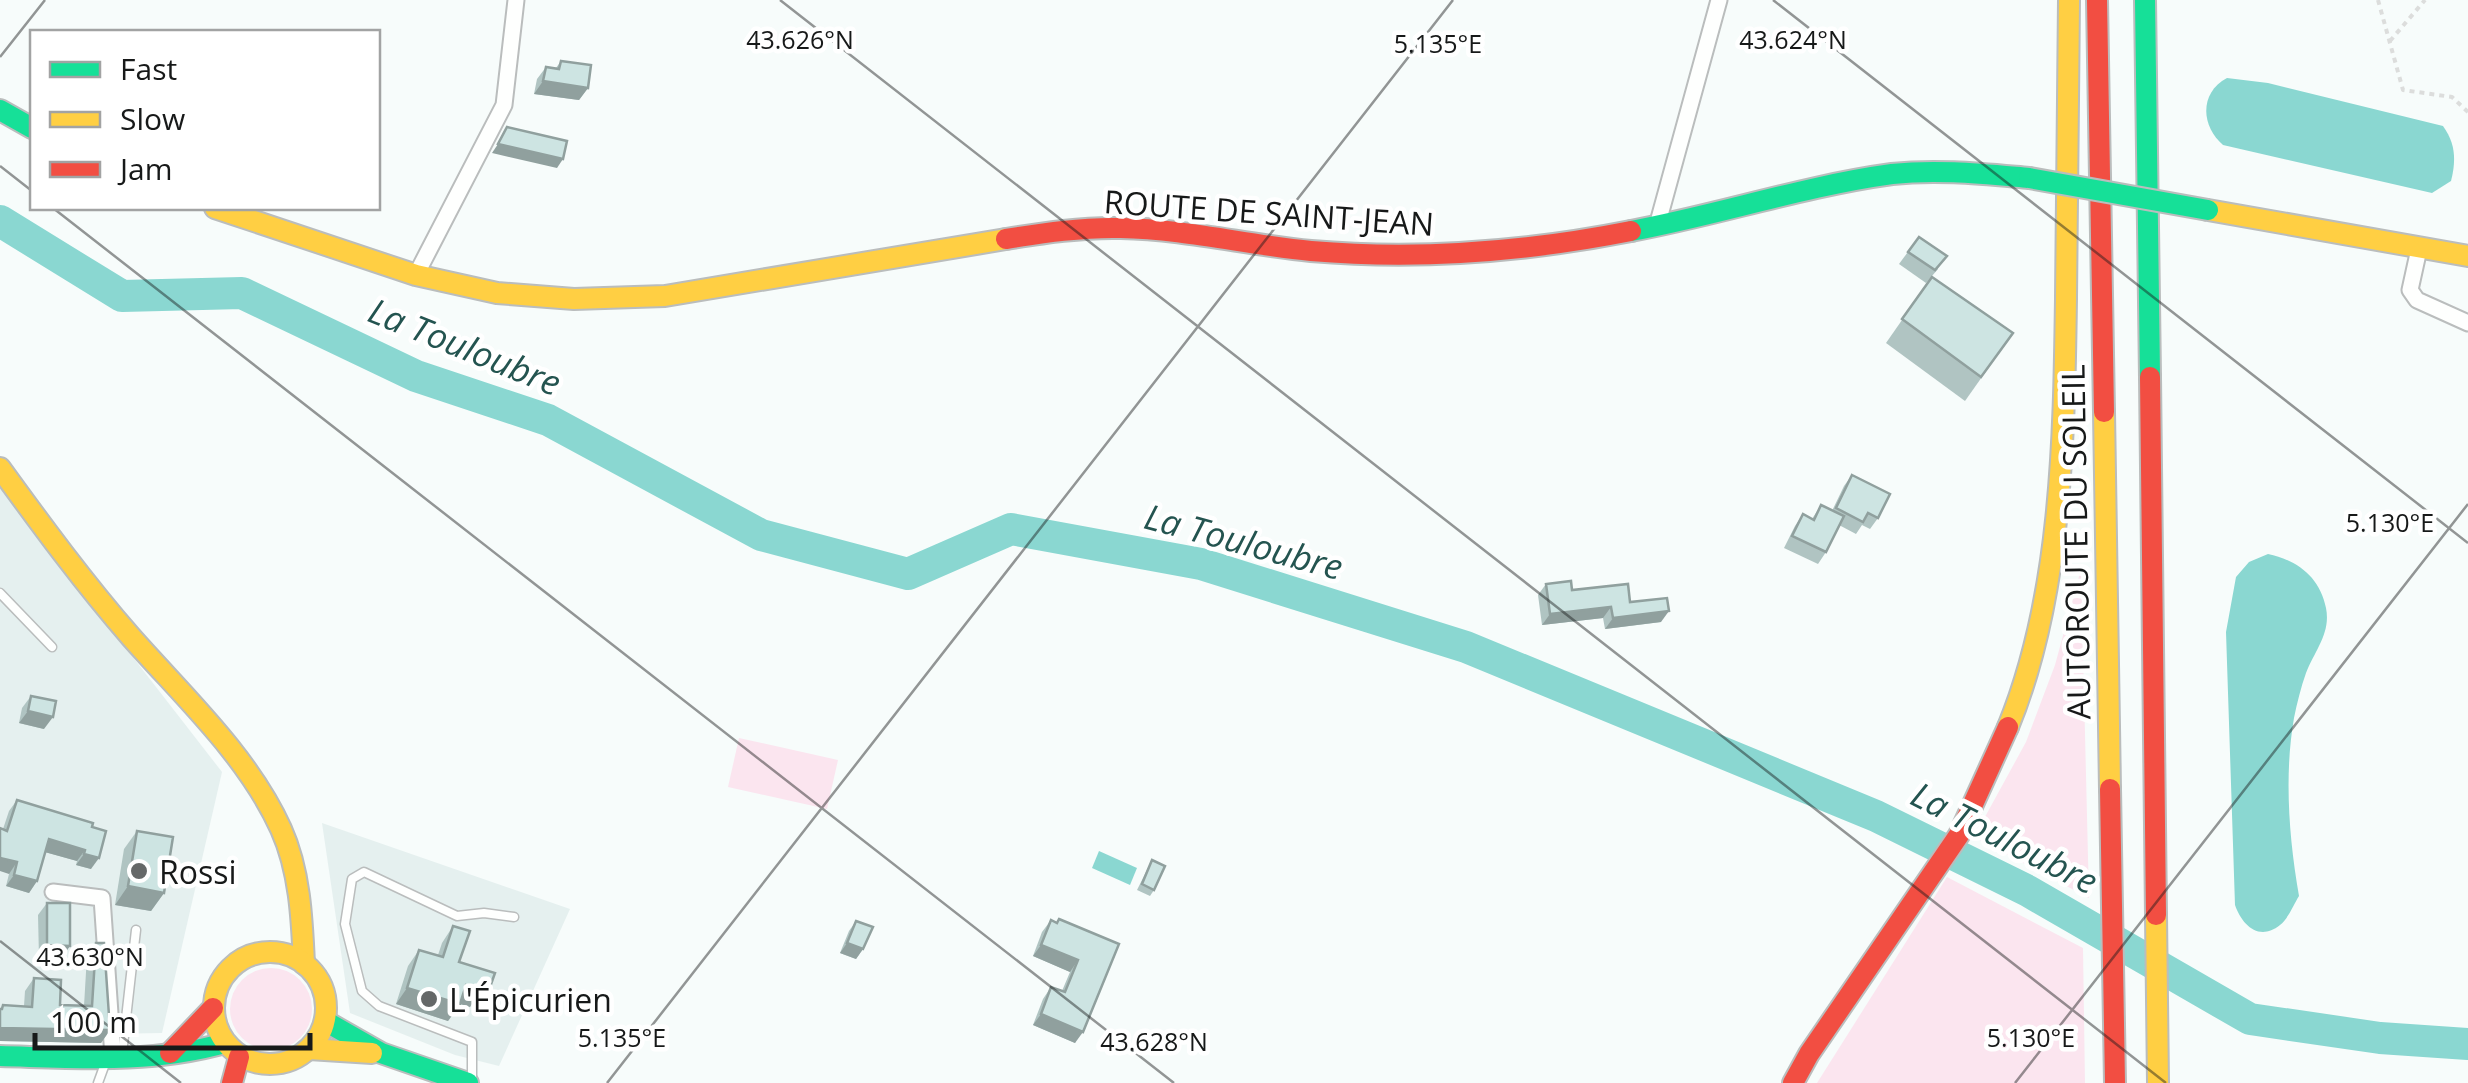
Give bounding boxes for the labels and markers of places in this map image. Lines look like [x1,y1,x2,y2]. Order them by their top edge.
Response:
place label: Rossi [159,850,237,893]
marker: Rossi [128,860,150,882]
place label: L'Épicurien [449,978,612,1021]
marker: L'Épicurien [418,988,440,1010]

